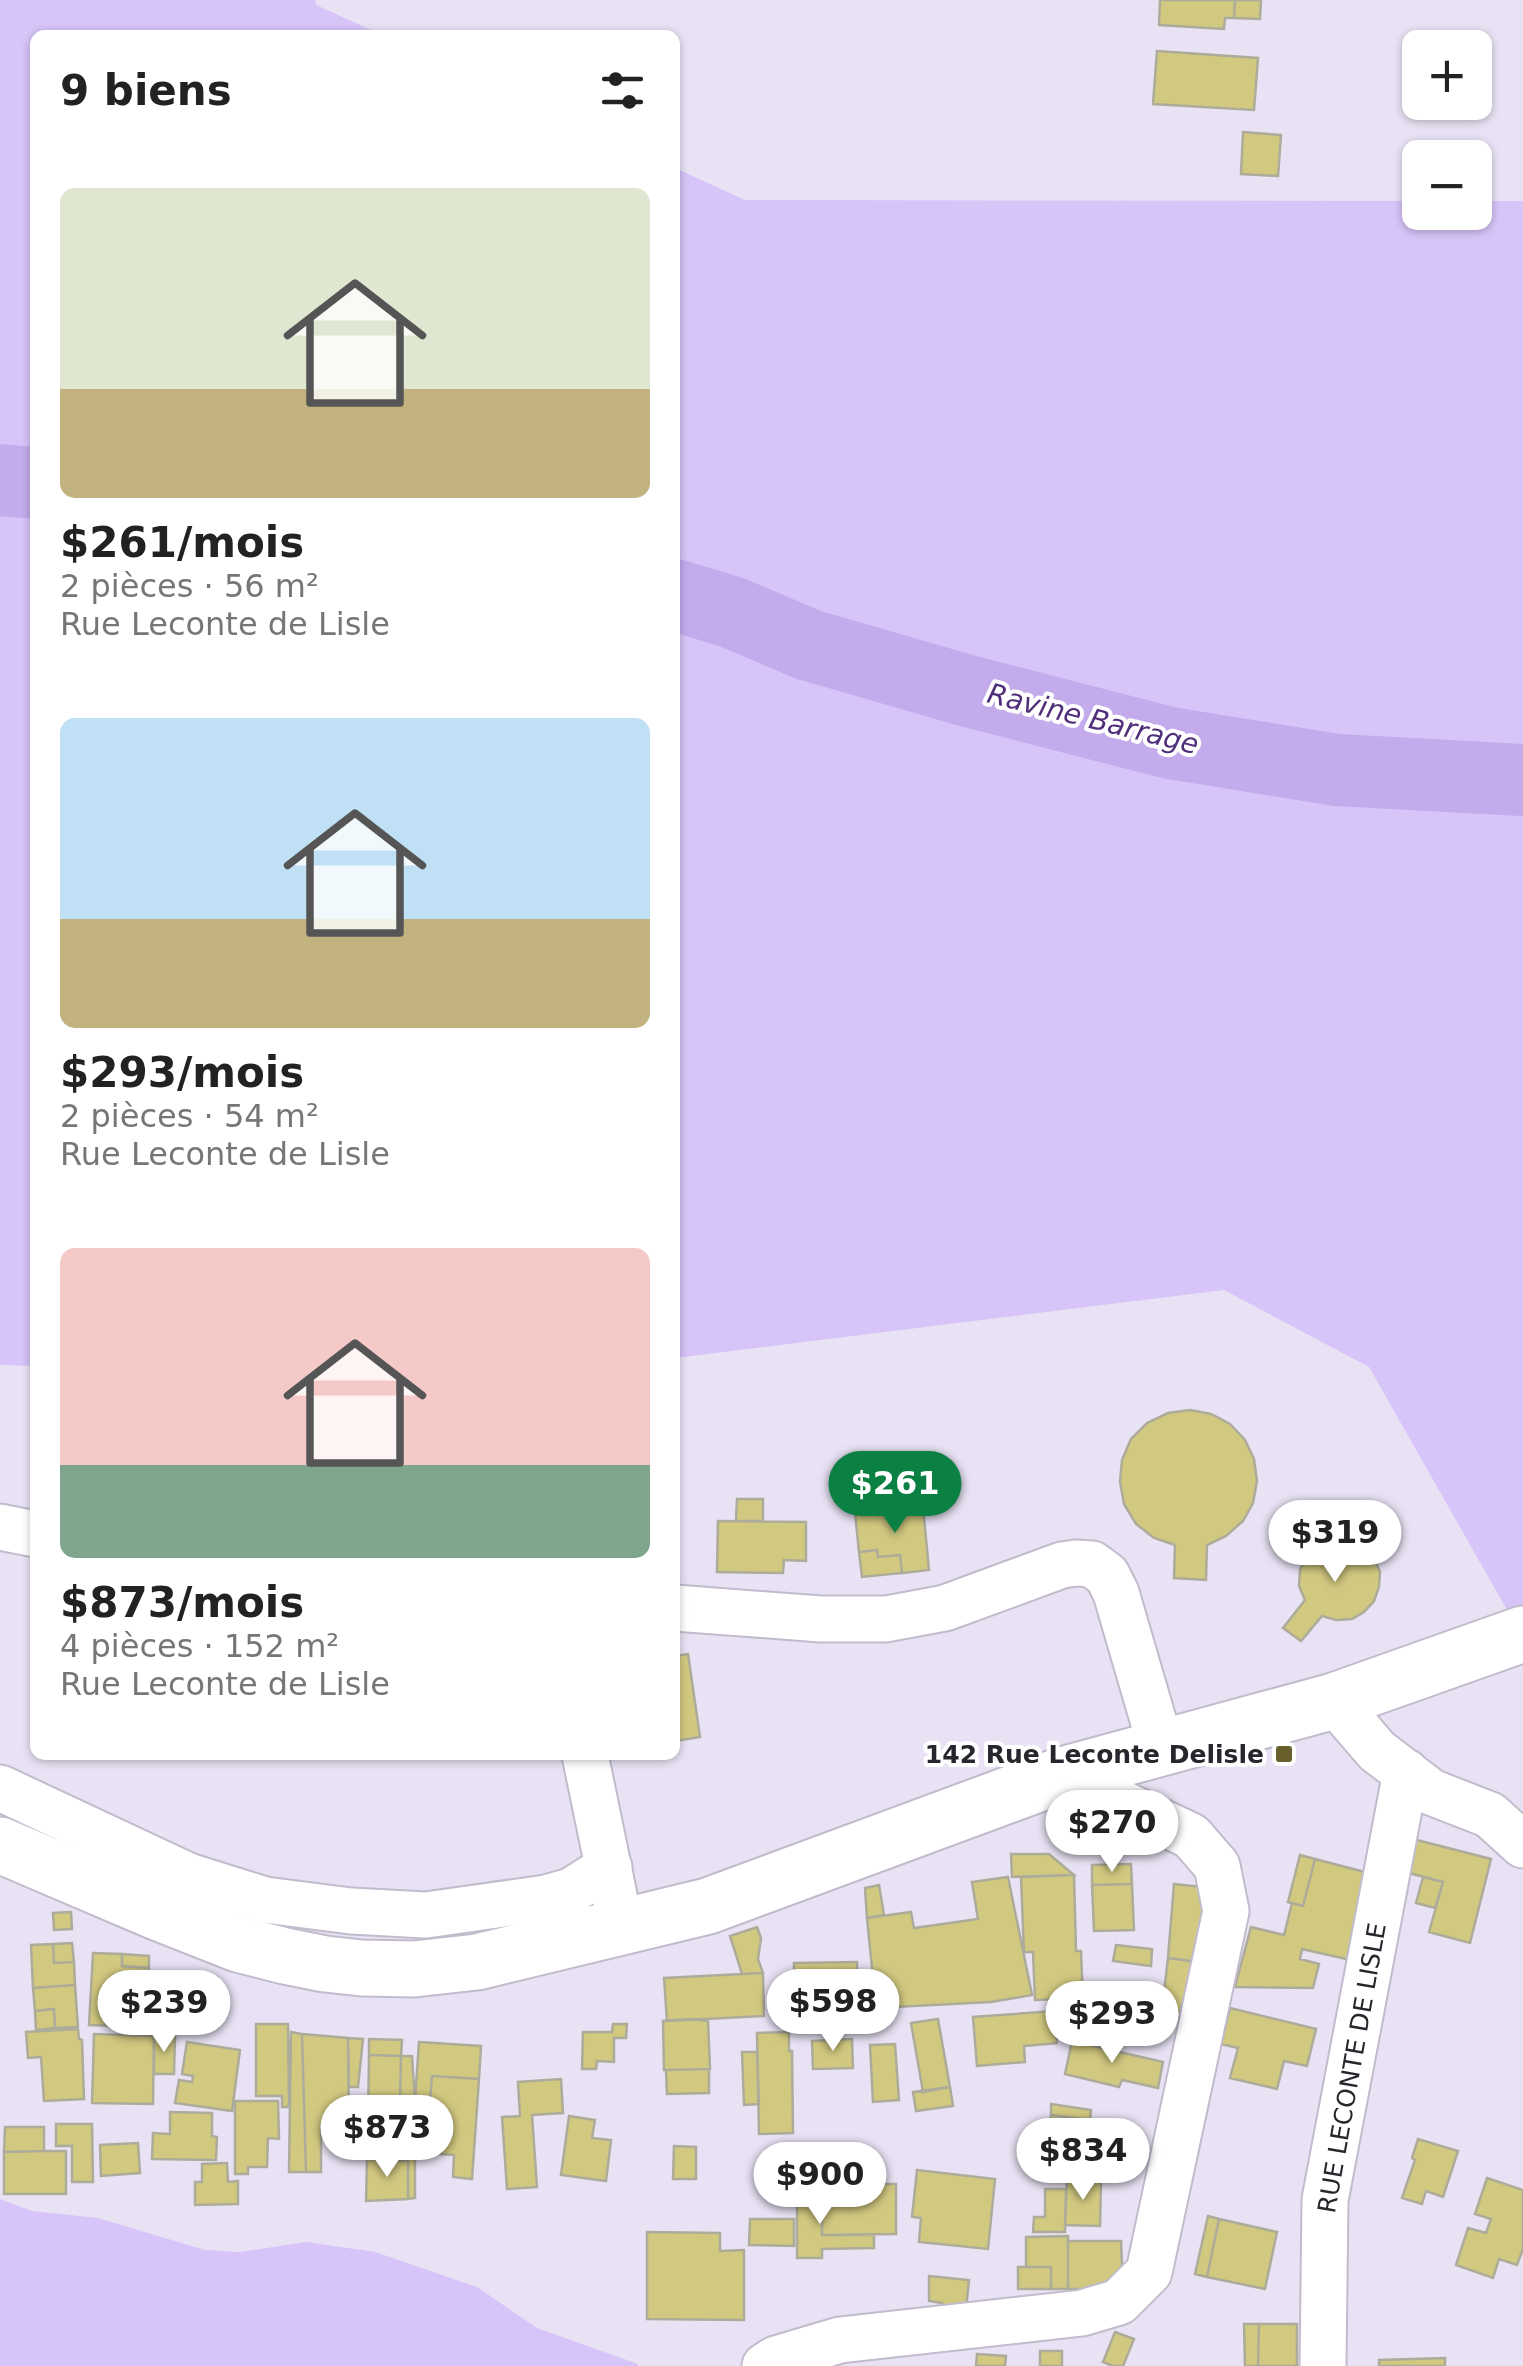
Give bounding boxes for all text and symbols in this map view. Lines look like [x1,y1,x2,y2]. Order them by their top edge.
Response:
map controls [1402,30,1492,230]
button: + [1402,30,1492,120]
icon: filters [595,63,650,118]
text: 9 biens [60,66,232,115]
button: − [1402,140,1492,230]
icon: home [265,253,445,433]
text: $261/mois [60,518,304,567]
text: 2 pièces · 56 m² [60,567,319,605]
text: Rue Leconte de Lisle [60,605,390,643]
water label: Ravine Barrage [984,677,1202,761]
icon: home [265,783,445,963]
text: $293/mois [60,1048,304,1097]
text: 2 pièces · 54 m² [60,1097,319,1135]
text: Rue Leconte de Lisle [60,1135,390,1173]
icon: home [265,1313,445,1493]
pin: $261 [836,1451,954,1536]
text: $261 [850,1464,940,1502]
pin: $319 [1276,1500,1394,1585]
text: $319 [1290,1513,1380,1551]
text: $873/mois [60,1578,304,1627]
text: 4 pièces · 152 m² [60,1627,339,1665]
text: Rue Leconte de Lisle [60,1665,390,1703]
place label: 142 Rue Leconte Delisle [925,1740,1264,1769]
marker: 142 Rue Leconte Delisle [1273,1743,1295,1765]
pin: $270 [1053,1790,1171,1875]
text: $270 [1067,1803,1157,1841]
street label: RUE LECONTE DE LISLE [1312,1921,1392,2215]
pin: $598 [774,1969,892,2054]
pin: $239 [105,1970,223,2055]
pin: $293 [1053,1981,1171,2066]
text: $598 [788,1982,878,2020]
text: $239 [119,1983,209,2021]
text: $293 [1067,1994,1157,2032]
pin: $873 [328,2095,446,2180]
text: $873 [342,2108,432,2146]
pin: $834 [1024,2118,1142,2203]
text: $834 [1038,2131,1128,2169]
pin: $900 [761,2142,879,2227]
text: $900 [775,2155,865,2193]

